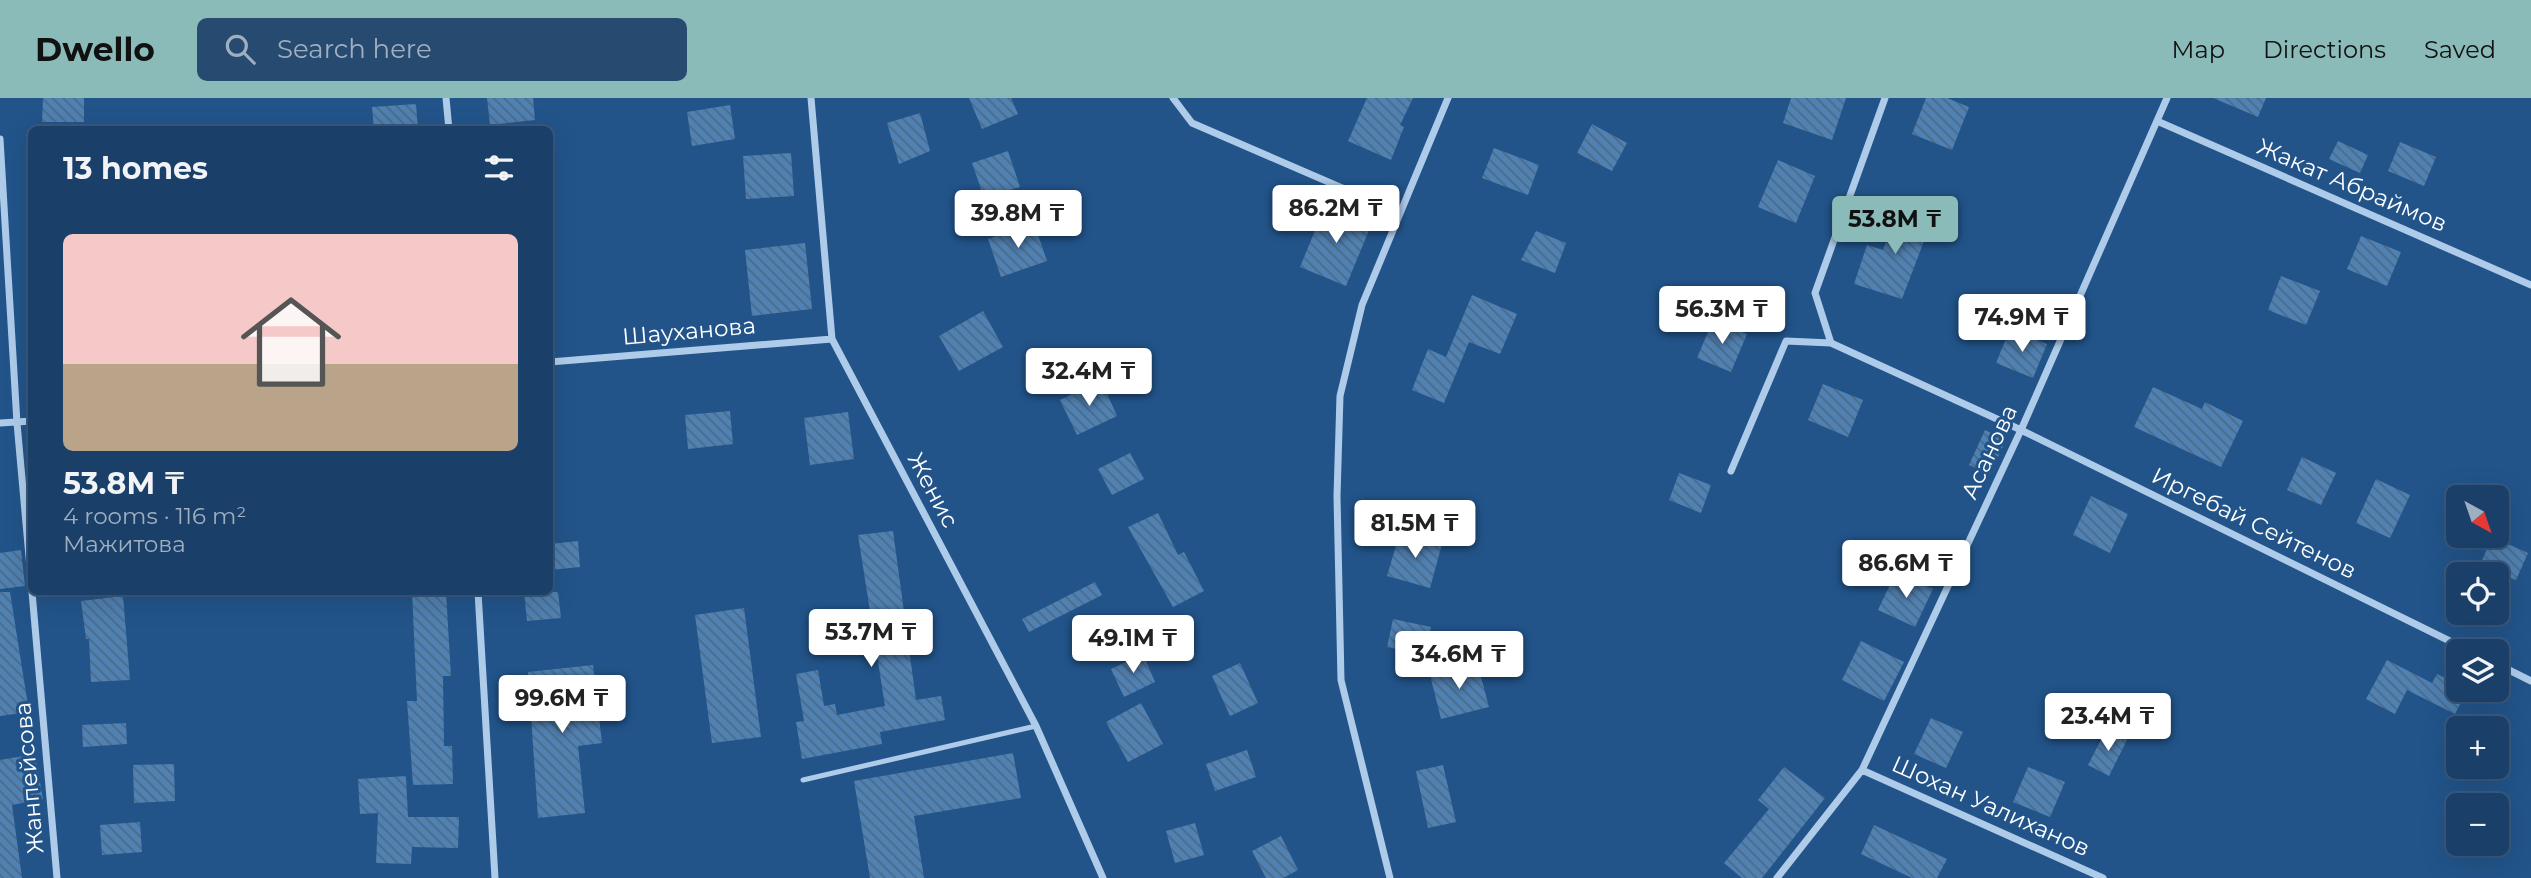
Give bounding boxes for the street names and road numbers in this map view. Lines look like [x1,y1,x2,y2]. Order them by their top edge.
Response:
street label: Жакат Абраймов [2253,132,2451,238]
street label: Шауханова [621,311,757,351]
street label: Асанова [1955,400,2023,504]
street label: Женис [902,448,964,532]
street label: Иргебай Сейтенов [2147,461,2361,585]
street label: Жанпейсова [8,701,50,855]
street label: Шохан Уалиханов [1888,750,2094,862]

